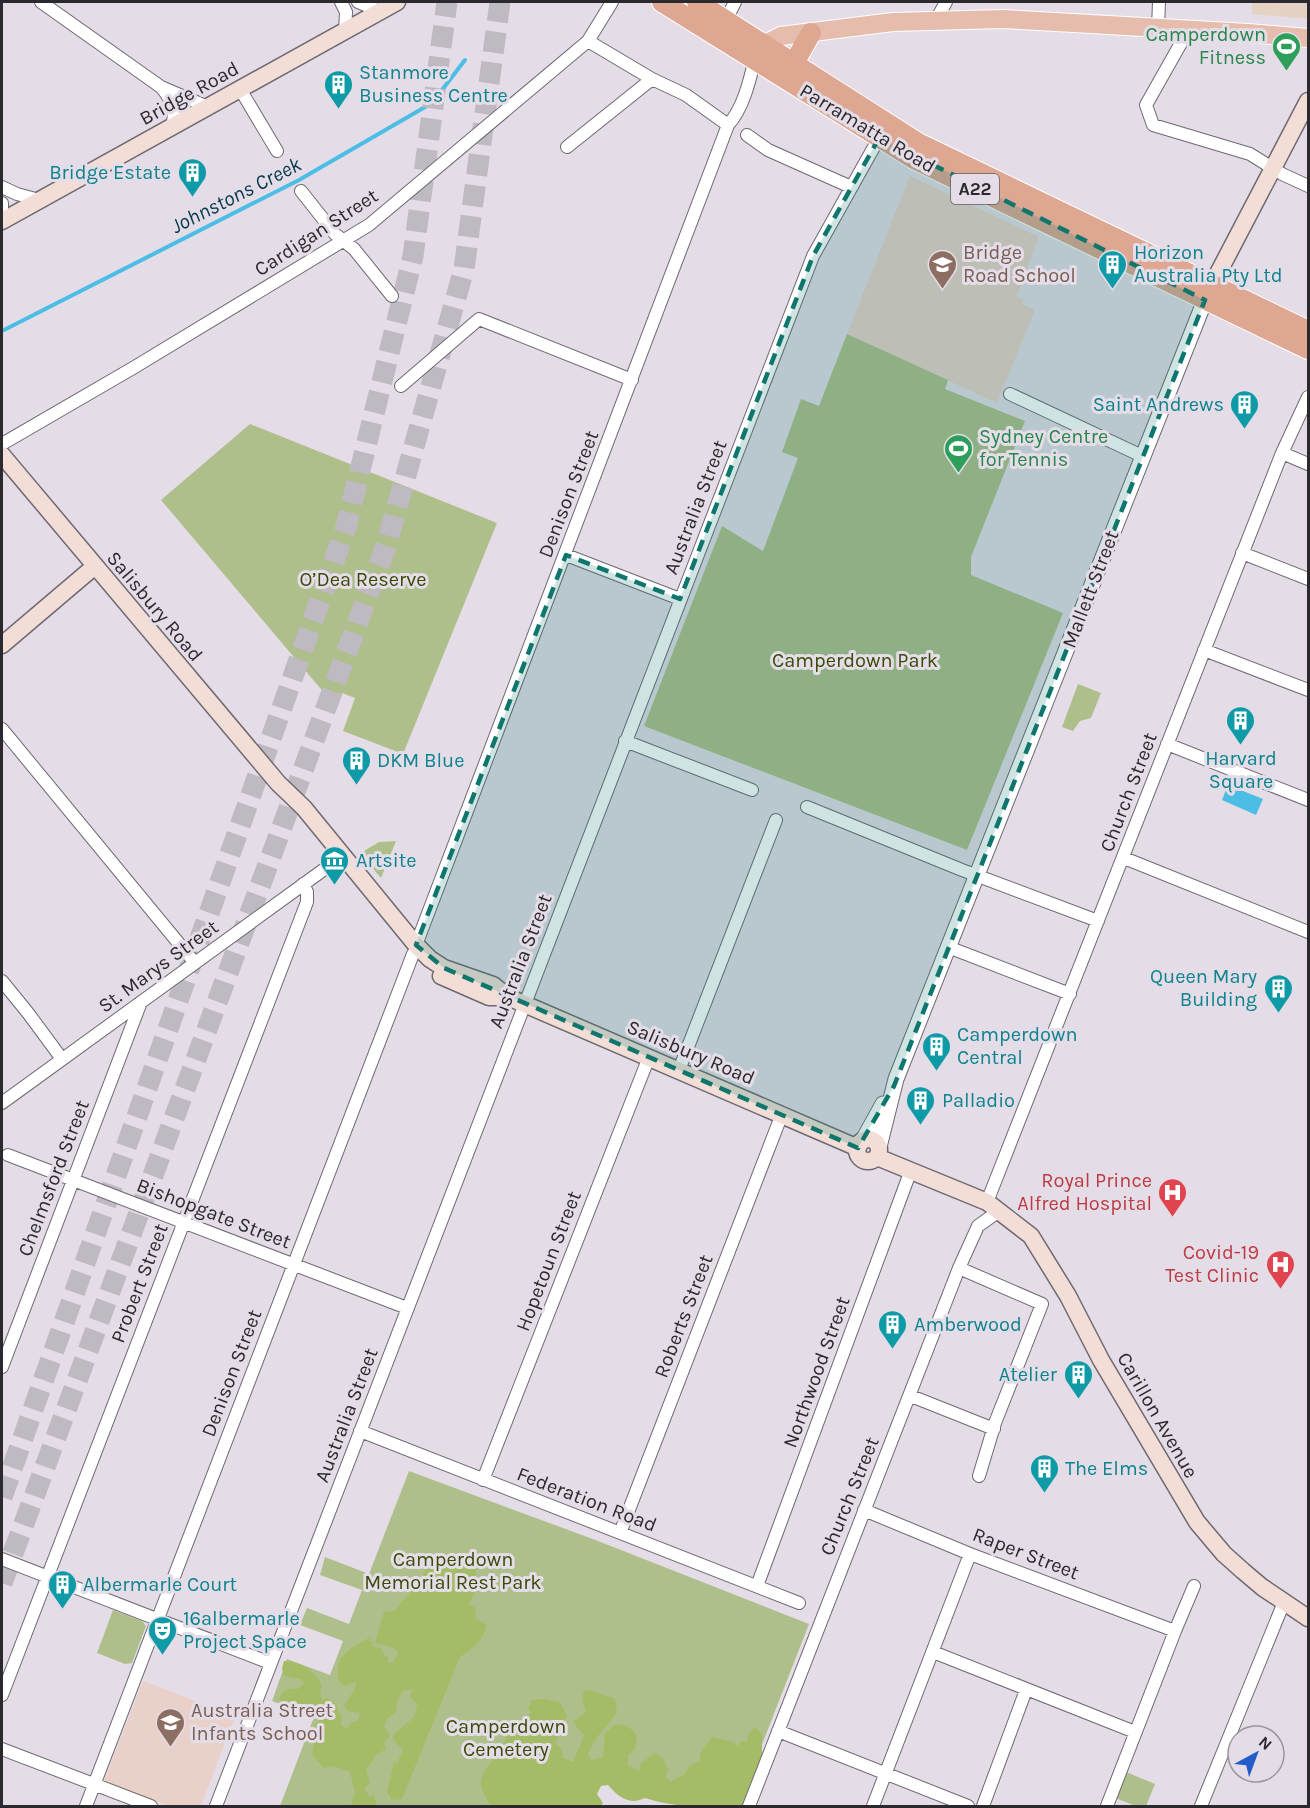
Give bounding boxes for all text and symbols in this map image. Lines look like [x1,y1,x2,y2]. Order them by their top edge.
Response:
place label: Camperdown Fitness [1145,23,1266,69]
sports icon: Camperdown Fitness [1271,30,1303,72]
street label: Bridge Road [136,57,243,130]
place label: Stanmore Business Centre [359,61,508,107]
building icon: Stanmore Business Centre [322,68,354,110]
street label: Parramatta Road [796,79,940,178]
water label: Johnstons Creek [167,152,305,238]
building icon: Bridge Estate [176,156,208,198]
place label: Bridge Estate [49,161,171,184]
road number: A22 [951,174,999,204]
street label: Cardigan Street [250,184,383,281]
place label: Bridge Road School [963,241,1076,287]
place label: Horizon Australia Pty Ltd [1134,241,1283,287]
school or university icon: Bridge Road School [926,248,958,290]
building icon: Horizon Australia Pty Ltd [1097,248,1129,290]
building icon: Saint Andrews [1229,388,1261,430]
place label: Saint Andrews [1093,393,1224,416]
place label: Sydney Centre for Tennis [979,425,1108,471]
street label: Denison Street [534,427,604,561]
sports icon: Sydney Centre for Tennis [942,432,974,474]
street label: Australia Street [659,436,732,578]
street label: Mallett Street [1057,527,1124,651]
street label: Salisbury Road [102,547,207,666]
park label: O’Dea Reserve [299,568,427,591]
park label: Camperdown Park [772,649,938,672]
building icon: Harvard Square [1225,704,1257,746]
street label: Church Street [1095,729,1162,855]
building icon: DKM Blue [340,744,372,786]
place label: Harvard Square [1205,747,1277,793]
place label: DKM Blue [377,749,464,772]
museum icon: Artsite [319,844,351,886]
place label: Artsite [356,849,417,872]
street label: Australia Street [484,890,557,1032]
street label: St. Marys Street [94,915,223,1018]
place label: Queen Mary Building [1150,965,1257,1011]
building icon: Queen Mary Building [1262,972,1294,1014]
street label: Salisbury Road [624,1015,758,1090]
place label: Camperdown Central [957,1023,1078,1069]
building icon: Camperdown Central [920,1030,952,1072]
building icon: Palladio [905,1084,937,1126]
place label: Palladio [942,1089,1015,1112]
street label: Chelmsford Street [13,1096,94,1259]
place label: Royal Prince Alfred Hospital [1017,1169,1152,1215]
street label: Bishopgate Street [133,1173,295,1254]
hospital icon: Royal Prince Alfred Hospital [1157,1176,1189,1218]
street label: Hopetoun Street [511,1187,586,1335]
street label: Probert Street [106,1220,173,1346]
place label: Covid-19 Test Clinic [1165,1241,1259,1287]
hospital icon: Covid-19 Test Clinic [1264,1248,1296,1290]
street label: Roberts Street [649,1251,718,1381]
street label: Northwood Street [778,1293,855,1451]
street label: Denison Street [197,1306,267,1440]
building icon: Amberwood [877,1308,909,1350]
place label: Amberwood [914,1313,1022,1336]
street label: Australia Street [310,1344,383,1486]
street label: Carillon Avenue [1112,1348,1203,1482]
building icon: Atelier [1062,1358,1094,1400]
place label: Atelier [999,1363,1058,1386]
street label: Church Street [815,1433,884,1559]
building icon: The Elms [1028,1452,1060,1494]
place label: The Elms [1065,1457,1148,1480]
street label: Federation Road [514,1462,660,1537]
street label: Raper Street [969,1523,1083,1584]
park label: Camperdown Memorial Rest Park [364,1548,542,1594]
building icon: Albermarle Court [46,1568,78,1610]
place label: Albermarle Court [83,1573,238,1596]
place label: 16albermarle Project Space [183,1607,307,1653]
theatre icon: 16albermarle Project Space [146,1614,178,1656]
place label: Australia Street Infants School [191,1699,334,1745]
school or university icon: Australia Street Infants School [154,1706,186,1748]
park label: Camperdown Cemetery [446,1715,566,1761]
north arrow [1226,1724,1286,1784]
text: N [1255,1732,1276,1754]

